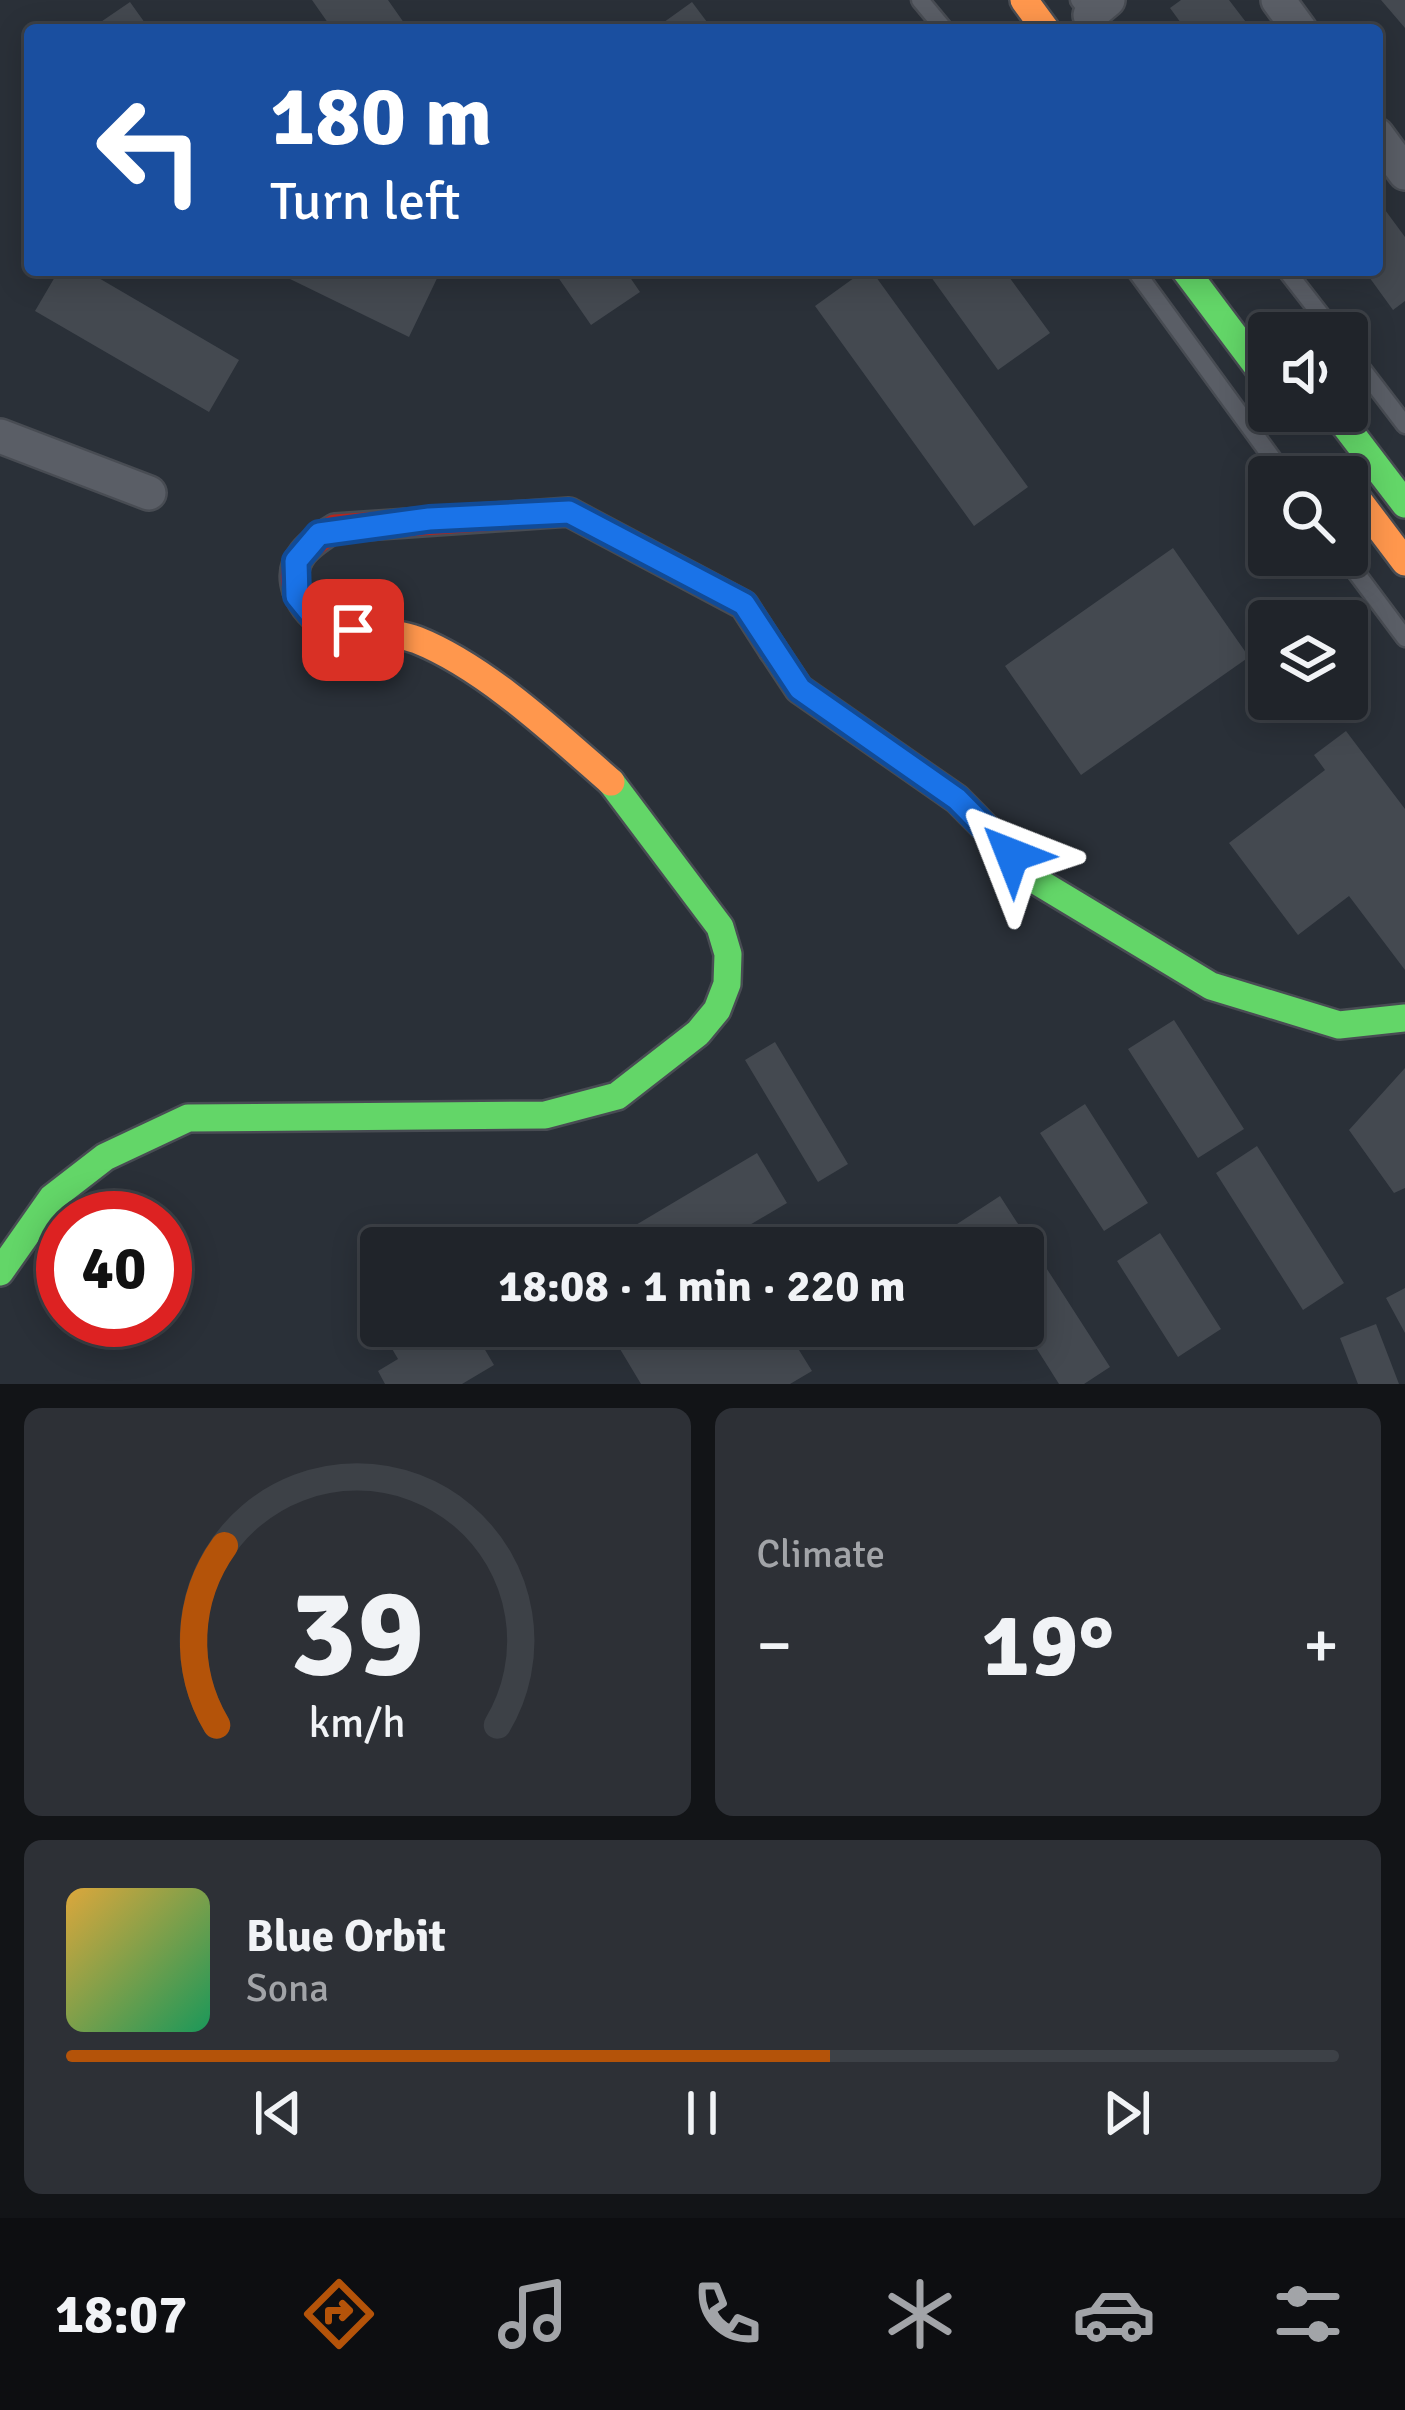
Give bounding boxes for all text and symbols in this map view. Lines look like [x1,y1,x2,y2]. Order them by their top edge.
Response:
text: 180 m [270,65,492,169]
icon: left [72,72,228,228]
text: Turn left [270,168,460,235]
map controls [1248,312,1368,720]
button: sound [1248,312,1368,432]
button: search [1248,456,1368,576]
pin [302,579,404,681]
icon: arrive [320,597,386,663]
button: layers [1248,600,1368,720]
position arrow [949,792,1075,918]
speed limit sign: 40 [36,1191,192,1347]
text: 18:08 · 1 min · 220 m [498,1259,906,1314]
text: Climate [757,1530,885,1578]
text: 39 [290,1557,425,1710]
text: 19° [981,1590,1114,1701]
text: − [757,1605,792,1686]
text: + [1303,1605,1339,1686]
text: km/h [309,1697,406,1750]
text: Blue Orbit [246,1909,446,1964]
text: Sona [246,1964,329,2012]
icon: previous [245,2080,311,2146]
icon: pause [669,2080,735,2146]
icon: next [1094,2080,1160,2146]
icon: directions [297,2272,381,2356]
icon: music [491,2272,575,2356]
icon: phone [685,2272,769,2356]
icon: climate [878,2272,962,2356]
icon: car [1072,2272,1156,2356]
icon: filters [1266,2272,1350,2356]
text: 18:07 [55,2281,187,2348]

